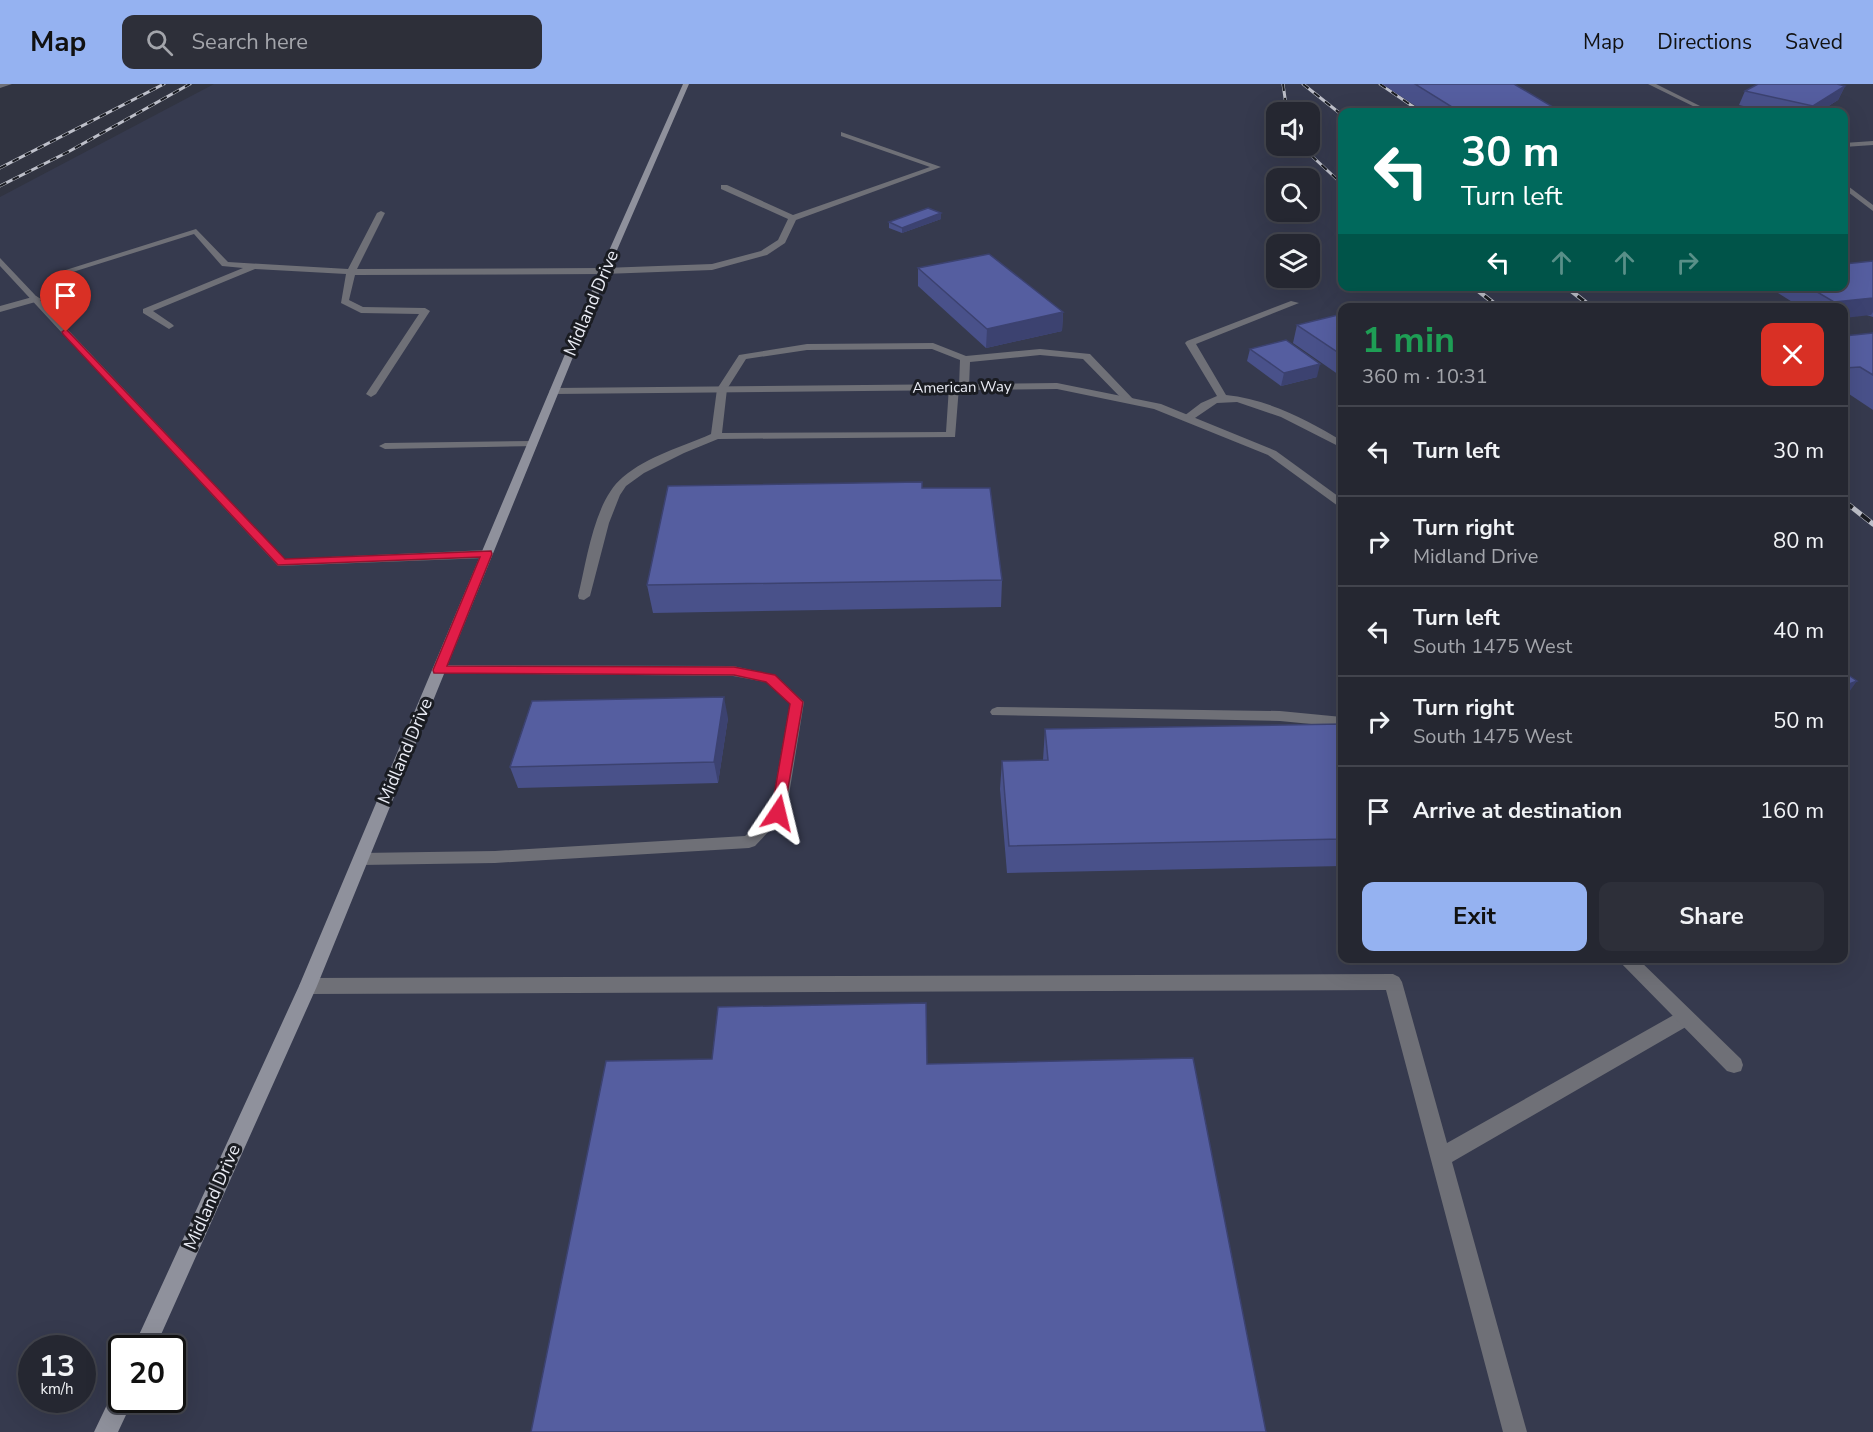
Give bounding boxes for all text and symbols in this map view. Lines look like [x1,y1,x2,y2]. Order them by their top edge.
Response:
search box [122,15,542,69]
text: Map [30,23,86,61]
icon: search [143,26,176,59]
text: Search here [191,27,308,57]
text: Map [1583,28,1624,56]
text: Directions [1657,28,1752,56]
text: Saved [1785,28,1843,56]
map controls [1266,102,1320,288]
button: sound [1266,102,1320,156]
text: 30 m [1461,124,1560,181]
icon: left [1362,132,1440,210]
button: search [1266,168,1320,222]
text: Turn left [1461,178,1562,215]
button: layers [1266,234,1320,288]
street label: Midland Drive [558,246,624,360]
icon: left [1482,246,1515,279]
icon: ahead [1545,246,1578,279]
icon: ahead [1608,246,1641,279]
icon: right [1671,246,1704,279]
pin [40,270,91,332]
icon: arrive [49,279,82,312]
text: 1 min [1362,316,1455,365]
button: close [1761,323,1824,386]
text: 360 m · 10:31 [1362,363,1488,390]
street label: American Way [912,376,1012,398]
icon: left [1362,435,1395,468]
text: Turn left [1413,436,1500,466]
text: 30 m [1773,436,1824,466]
text: Turn right [1413,513,1514,543]
icon: right [1362,525,1395,558]
text: 80 m [1773,526,1824,556]
text: Midland Drive [1413,543,1539,570]
text: Turn left [1413,603,1500,633]
icon: left [1362,615,1395,648]
text: 40 m [1773,616,1824,646]
text: South 1475 West [1413,633,1572,660]
text: Turn right [1413,693,1514,723]
street label: Midland Drive [372,694,438,808]
icon: right [1362,705,1395,738]
text: 50 m [1773,706,1824,736]
text: South 1475 West [1413,723,1572,750]
position arrow [746,781,810,845]
icon: arrive [1362,795,1395,828]
text: Arrive at destination [1413,796,1622,826]
text: 160 m [1760,796,1824,826]
button: Exit [1362,882,1587,951]
button: Share [1599,882,1824,951]
street label: Midland Drive [178,1141,246,1253]
speed limit sign: 20 [108,1335,186,1413]
text: 13 [39,1346,75,1387]
text: km/h [40,1379,74,1399]

